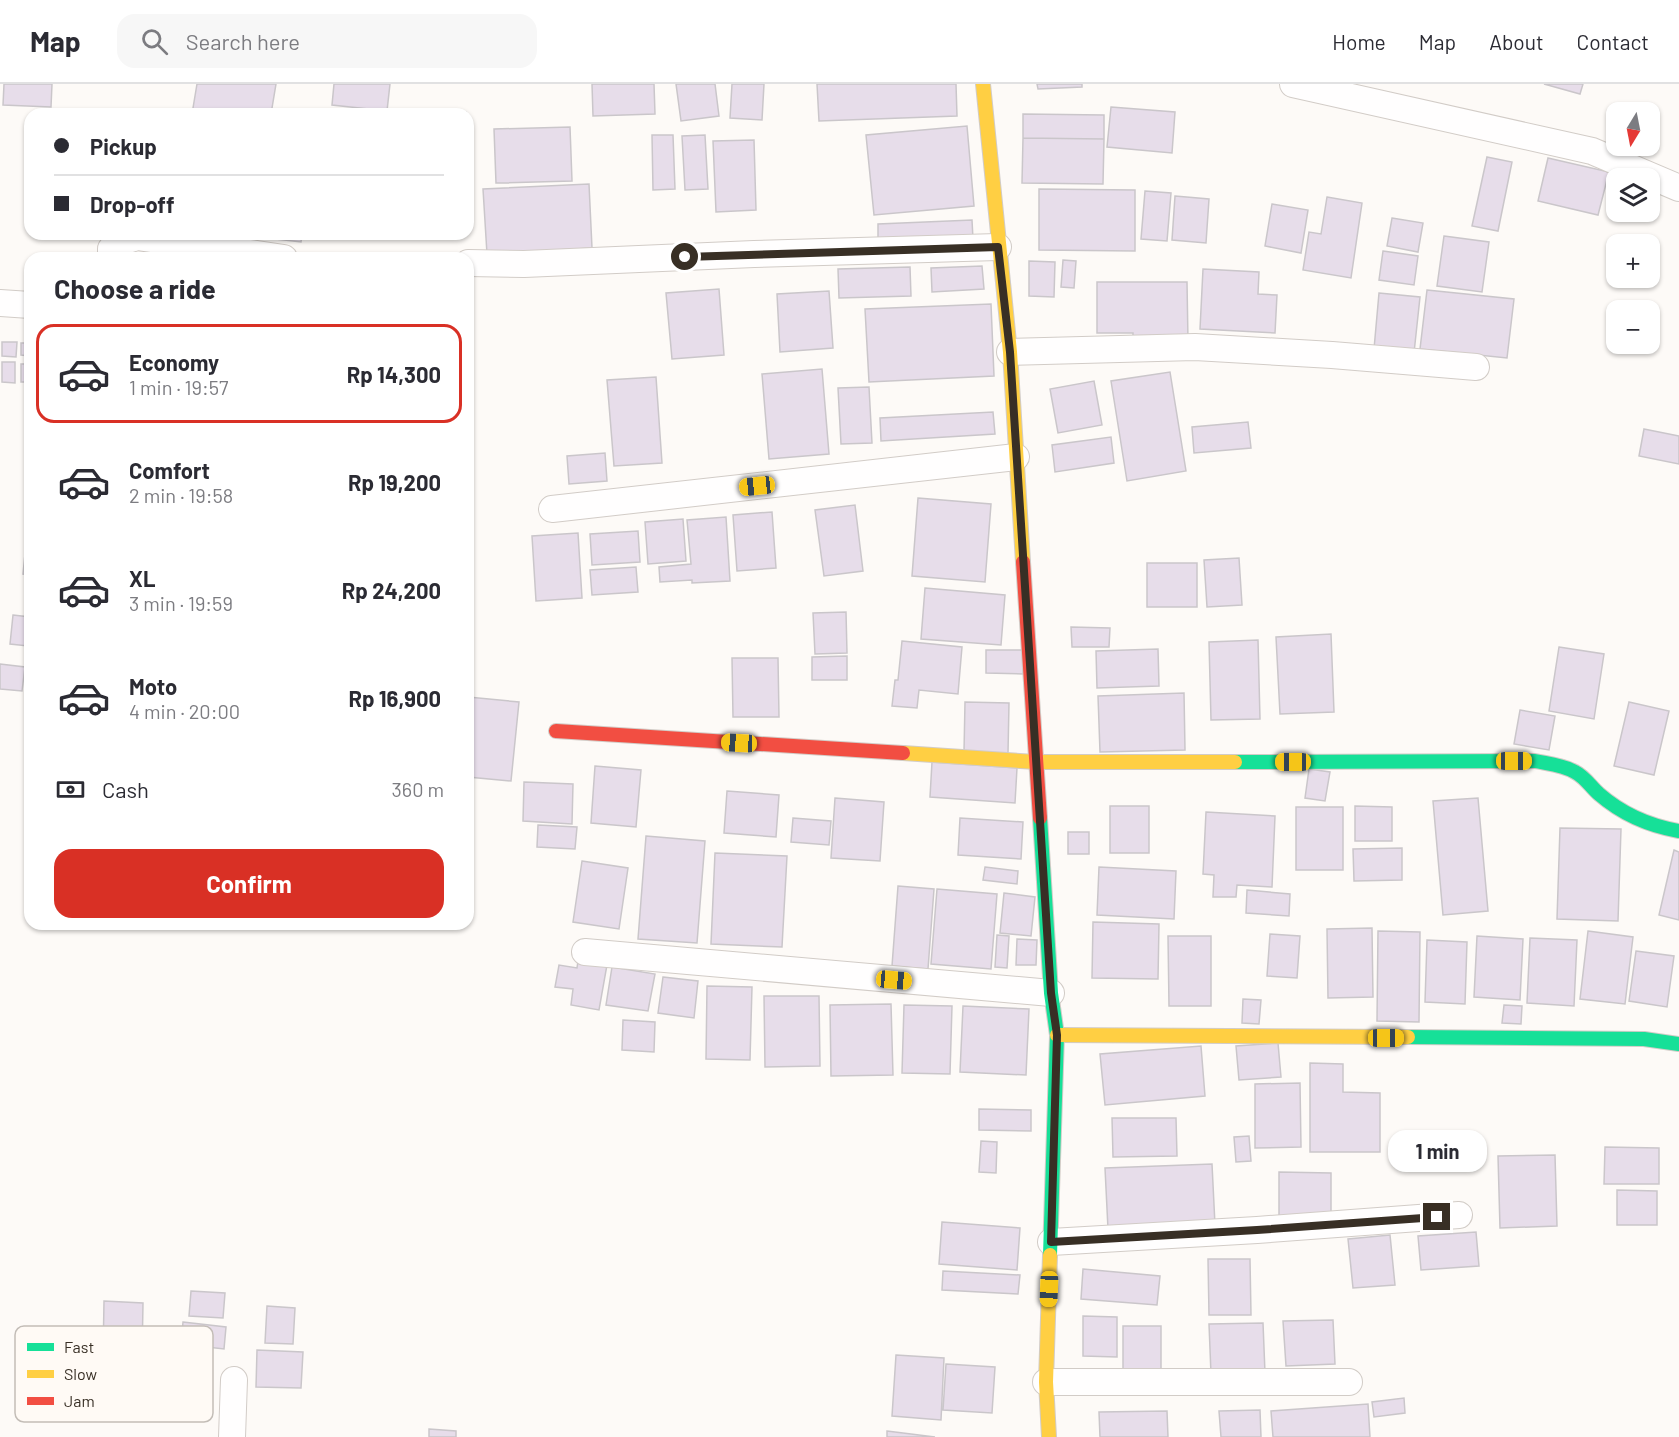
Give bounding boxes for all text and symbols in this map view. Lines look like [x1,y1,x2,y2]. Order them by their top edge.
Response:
search box [117,14,537,68]
text: Map [30,24,81,58]
icon: search [138,25,171,58]
text: Search here [186,28,300,54]
text: Home [1332,29,1386,54]
text: Map [1419,29,1456,54]
text: About [1489,29,1544,54]
text: Contact [1577,29,1649,54]
north arrow [1606,102,1660,156]
map controls [1606,102,1660,354]
text: Pickup [90,133,157,159]
button: layers [1606,168,1660,222]
text: Drop-off [90,191,174,217]
button: + [1606,234,1660,288]
route start [671,243,698,270]
text: Choose a ride [54,272,216,304]
button: − [1606,300,1660,354]
icon: car [57,347,111,401]
text: Economy [129,349,219,375]
text: Rp 14,300 [347,361,441,387]
text: 1 min · 19:57 [129,375,229,399]
icon: car [57,455,111,509]
text: Comfort [129,457,210,483]
text: Rp 19,200 [348,469,441,495]
car [738,475,776,497]
text: 2 min · 19:58 [129,483,233,507]
icon: car [57,563,111,617]
text: XL [129,565,155,591]
text: Rp 24,200 [342,577,441,603]
text: 3 min · 19:59 [129,591,233,615]
icon: car [57,671,111,725]
text: Moto [129,673,177,699]
text: Rp 16,900 [348,685,441,711]
text: 4 min · 20:00 [129,699,240,723]
car [721,733,757,753]
car [1496,752,1532,770]
car [1275,753,1311,771]
icon: cash [54,773,87,806]
text: Cash [102,776,149,802]
text: 360 m [392,777,444,801]
button: Confirm [54,849,444,918]
car [875,969,913,991]
car [1368,1029,1404,1047]
callout: 1 min [1388,1130,1486,1172]
text: 1 min [1416,1139,1459,1163]
route end [1423,1203,1450,1230]
car [1039,1271,1059,1307]
legend [15,1326,213,1422]
text: Fast [64,1337,94,1356]
text: Slow [64,1364,97,1383]
text: Jam [64,1391,95,1410]

